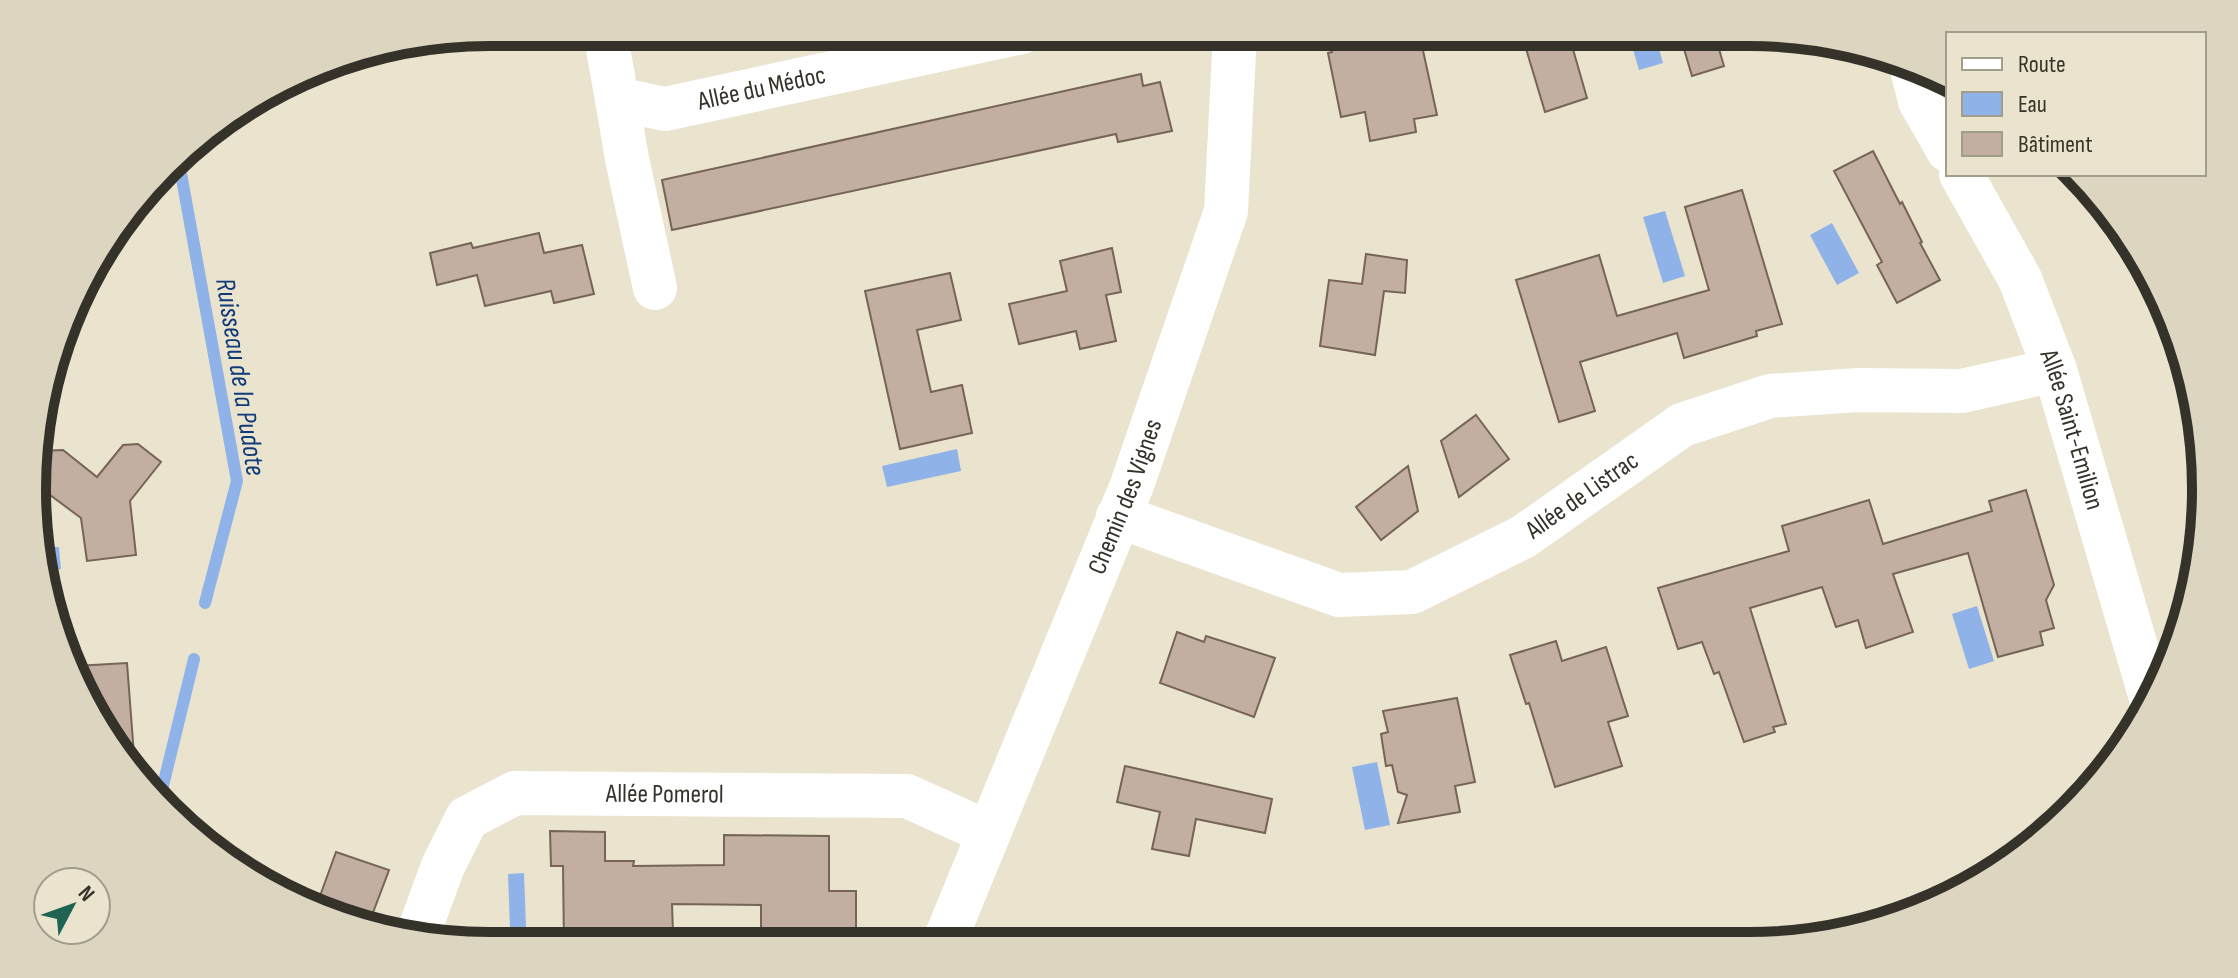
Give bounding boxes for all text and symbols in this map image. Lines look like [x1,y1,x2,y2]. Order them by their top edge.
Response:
legend [1946,32,2206,176]
text: Route [2018,50,2066,79]
street label: Allée du Médoc [694,59,828,117]
text: Eau [2018,90,2047,119]
text: Bâtiment [2018,130,2093,159]
water label: Ruisseau de la Pudote [208,276,272,478]
street label: Allée Saint-Emilion [2033,344,2111,513]
street label: Chemin des Vignes [1081,415,1169,579]
street label: Allée de Listrac [1519,445,1645,546]
street label: Allée Pomerol [605,778,724,810]
north arrow [32,866,112,946]
text: N [72,881,100,907]

